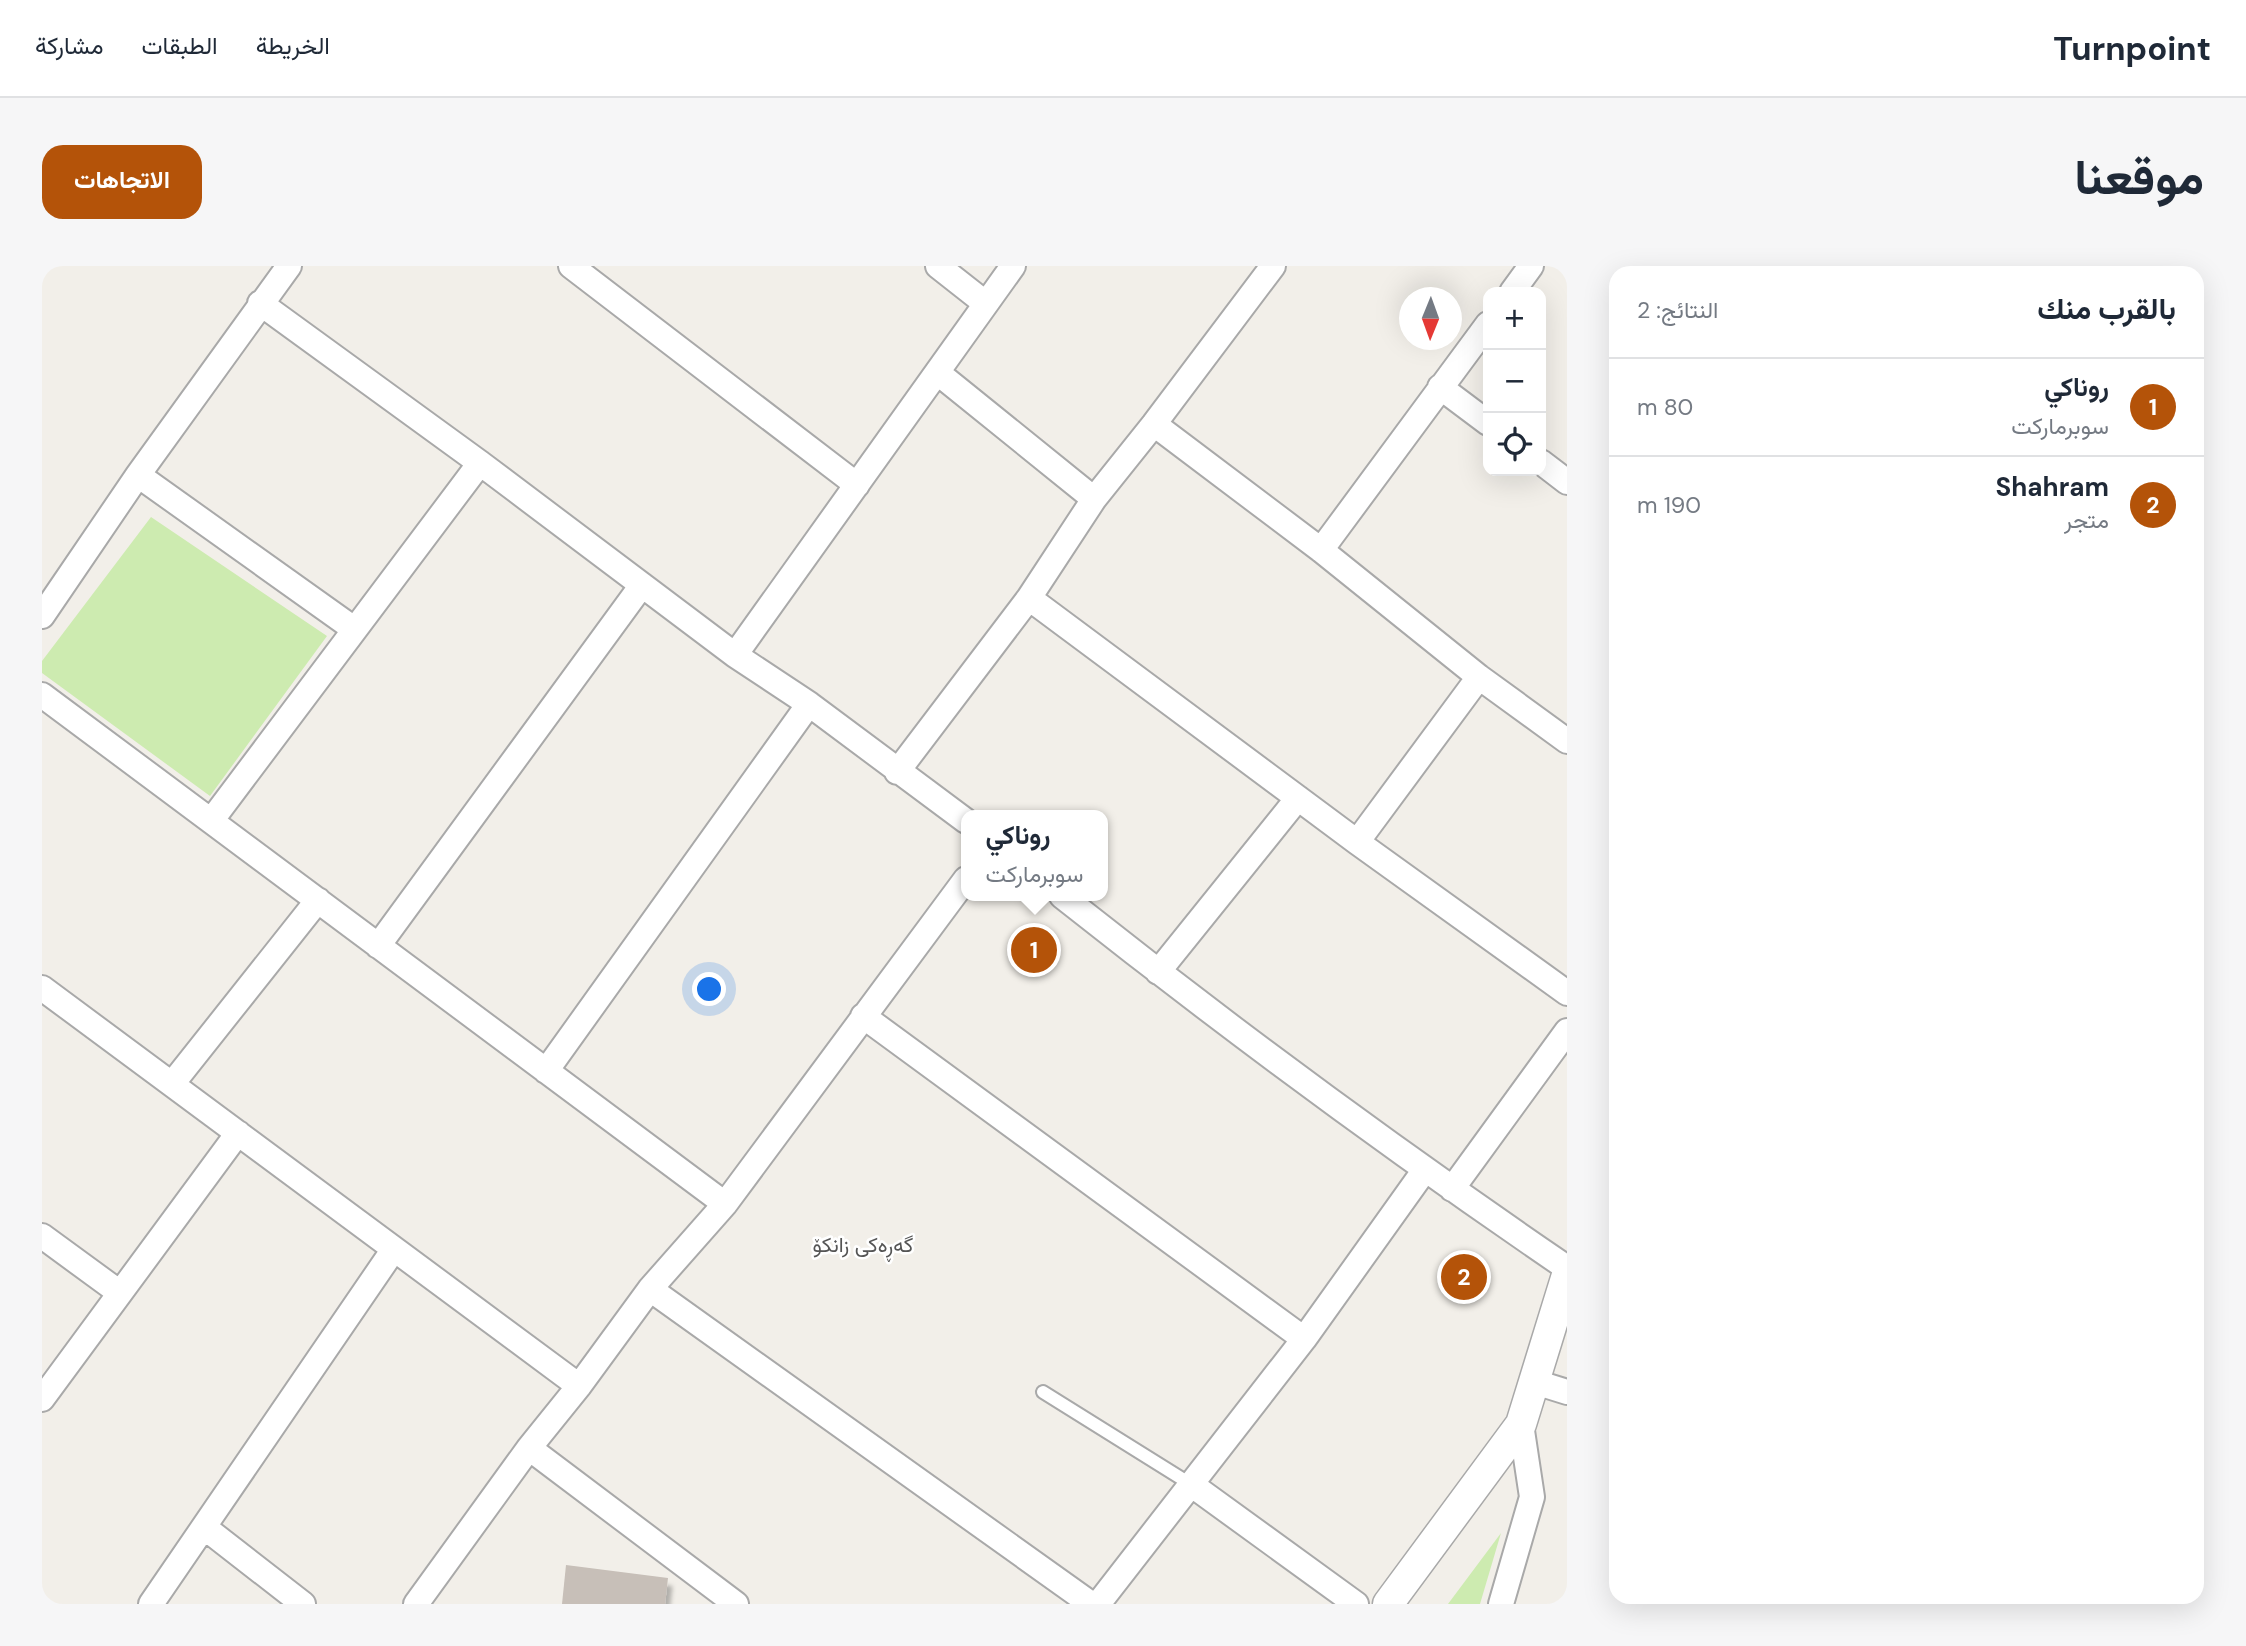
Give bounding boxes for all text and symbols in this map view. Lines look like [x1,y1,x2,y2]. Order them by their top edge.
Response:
text: Turnpoint [2053,27,2211,70]
text: مشاركة [35,30,103,61]
text: الطبقات [141,30,218,61]
text: الخريطة [256,30,330,61]
button: الاتجاهات [42,145,202,219]
text: موقعنا [2074,145,2204,209]
north arrow [1399,287,1462,350]
map controls [1483,287,1546,476]
button: + [1483,287,1546,350]
text: بالقرب منك [2037,289,2176,328]
text: النتائج: 2 [1637,295,1718,325]
button: − [1483,350,1546,413]
text: روناكي [2044,370,2109,404]
text: 80 m [1637,392,1693,422]
text: 1 [2149,392,2157,422]
text: سوبرماركت [2011,411,2109,441]
button: locate [1483,413,1546,476]
text: Shahram [1996,470,2109,504]
text: 190 m [1637,490,1701,520]
text: 2 [2146,490,2160,520]
text: متجر [2064,505,2109,535]
popup [961,810,1108,901]
text: روناكي [986,818,1050,852]
text: سوبرماركت [986,859,1083,889]
pin: 1 [1011,924,1057,976]
your location [692,972,726,1006]
district label: گەڕەکی زانکۆ [813,1231,913,1262]
pin: 2 [1441,1251,1487,1303]

